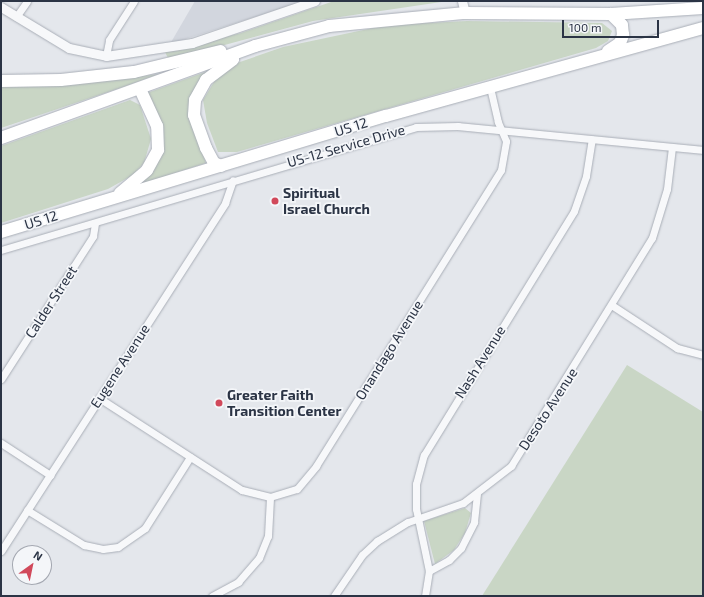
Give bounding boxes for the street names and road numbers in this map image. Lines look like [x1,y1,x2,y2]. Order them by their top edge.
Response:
street label: US 12 [332,114,370,140]
street label: US-12 Service Drive [285,121,407,171]
street label: US 12 [22,207,60,233]
street label: Calder Street [21,263,81,341]
street label: Onandago Avenue [351,297,427,403]
street label: Eugene Avenue [87,321,153,411]
street label: Nash Avenue [451,322,509,402]
street label: Desoto Avenue [515,365,581,453]

